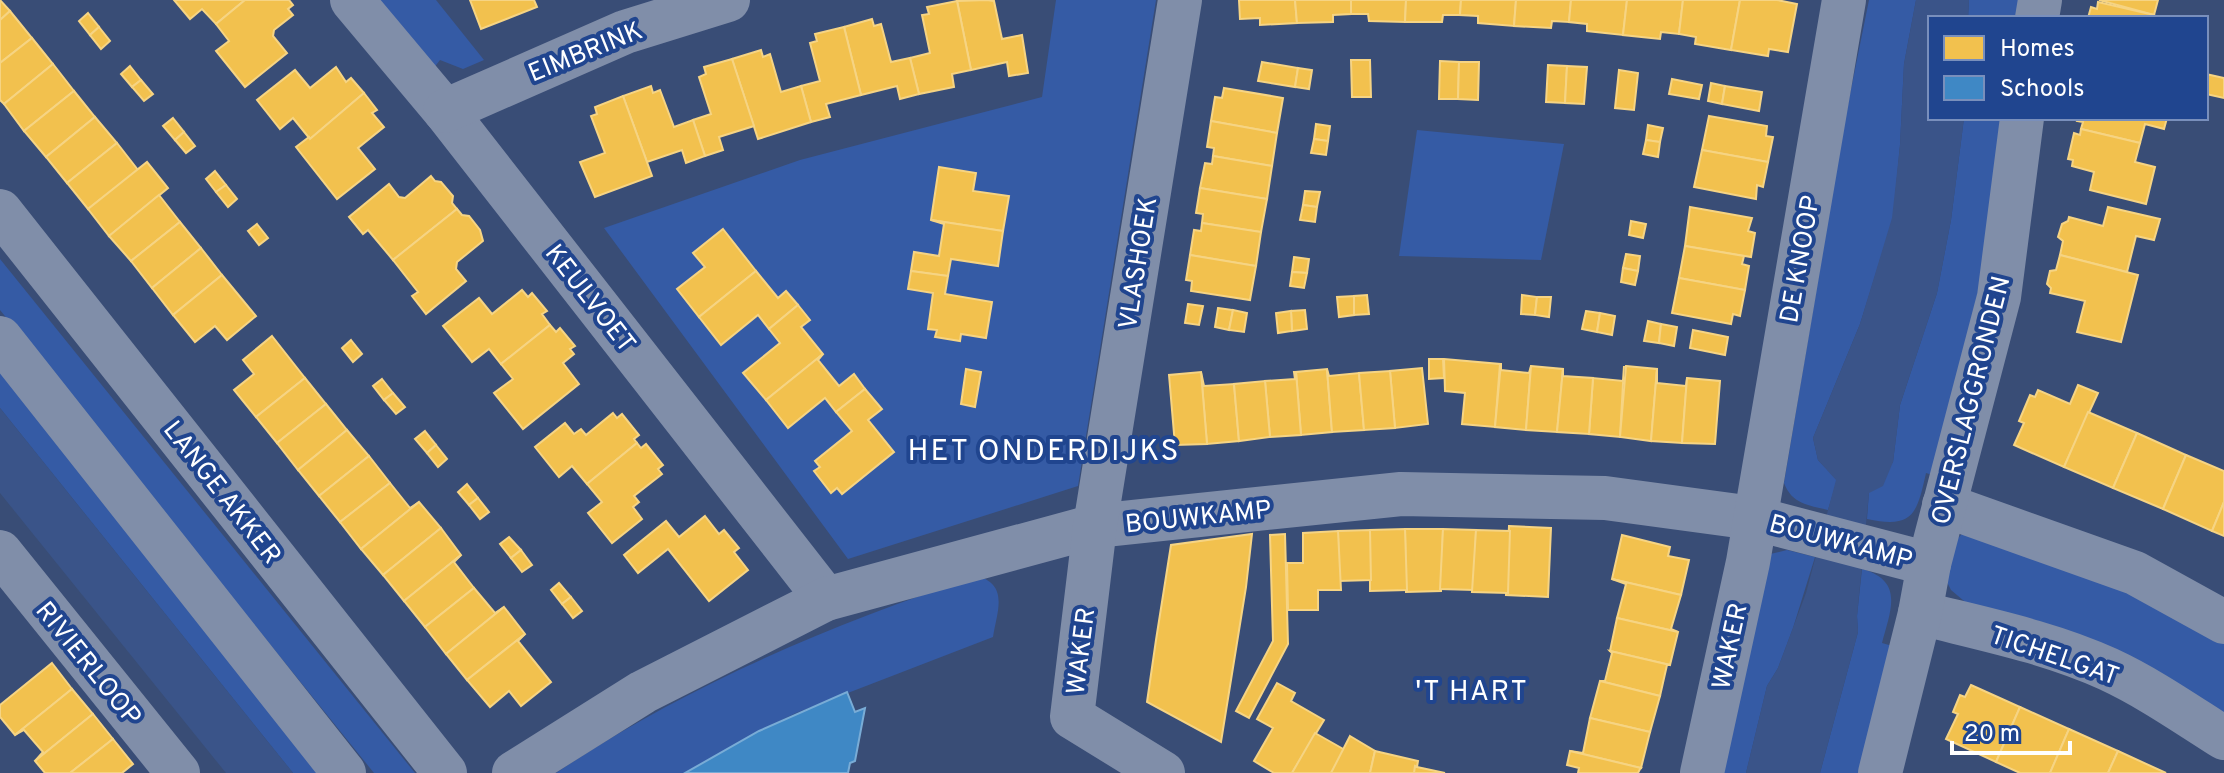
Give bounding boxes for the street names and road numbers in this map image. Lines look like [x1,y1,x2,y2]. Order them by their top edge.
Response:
street label: EIMBRINK [524,15,648,91]
street label: DE KNOOP [1774,193,1829,326]
street label: VLASHOEK [1113,195,1166,332]
street label: KEULVOET [536,239,642,360]
street label: OVERSLAGGRONDEN [1926,273,2019,528]
street label: LANGE AKKER [155,415,287,572]
street label: BOUWKAMP [1124,494,1273,543]
street label: BOUWKAMP [1765,508,1916,578]
street label: RIVIERLOOP [27,596,147,733]
street label: WAKER [1706,600,1757,693]
street label: WAKER [1061,606,1104,697]
street label: TICHELGAT [1986,620,2123,695]

